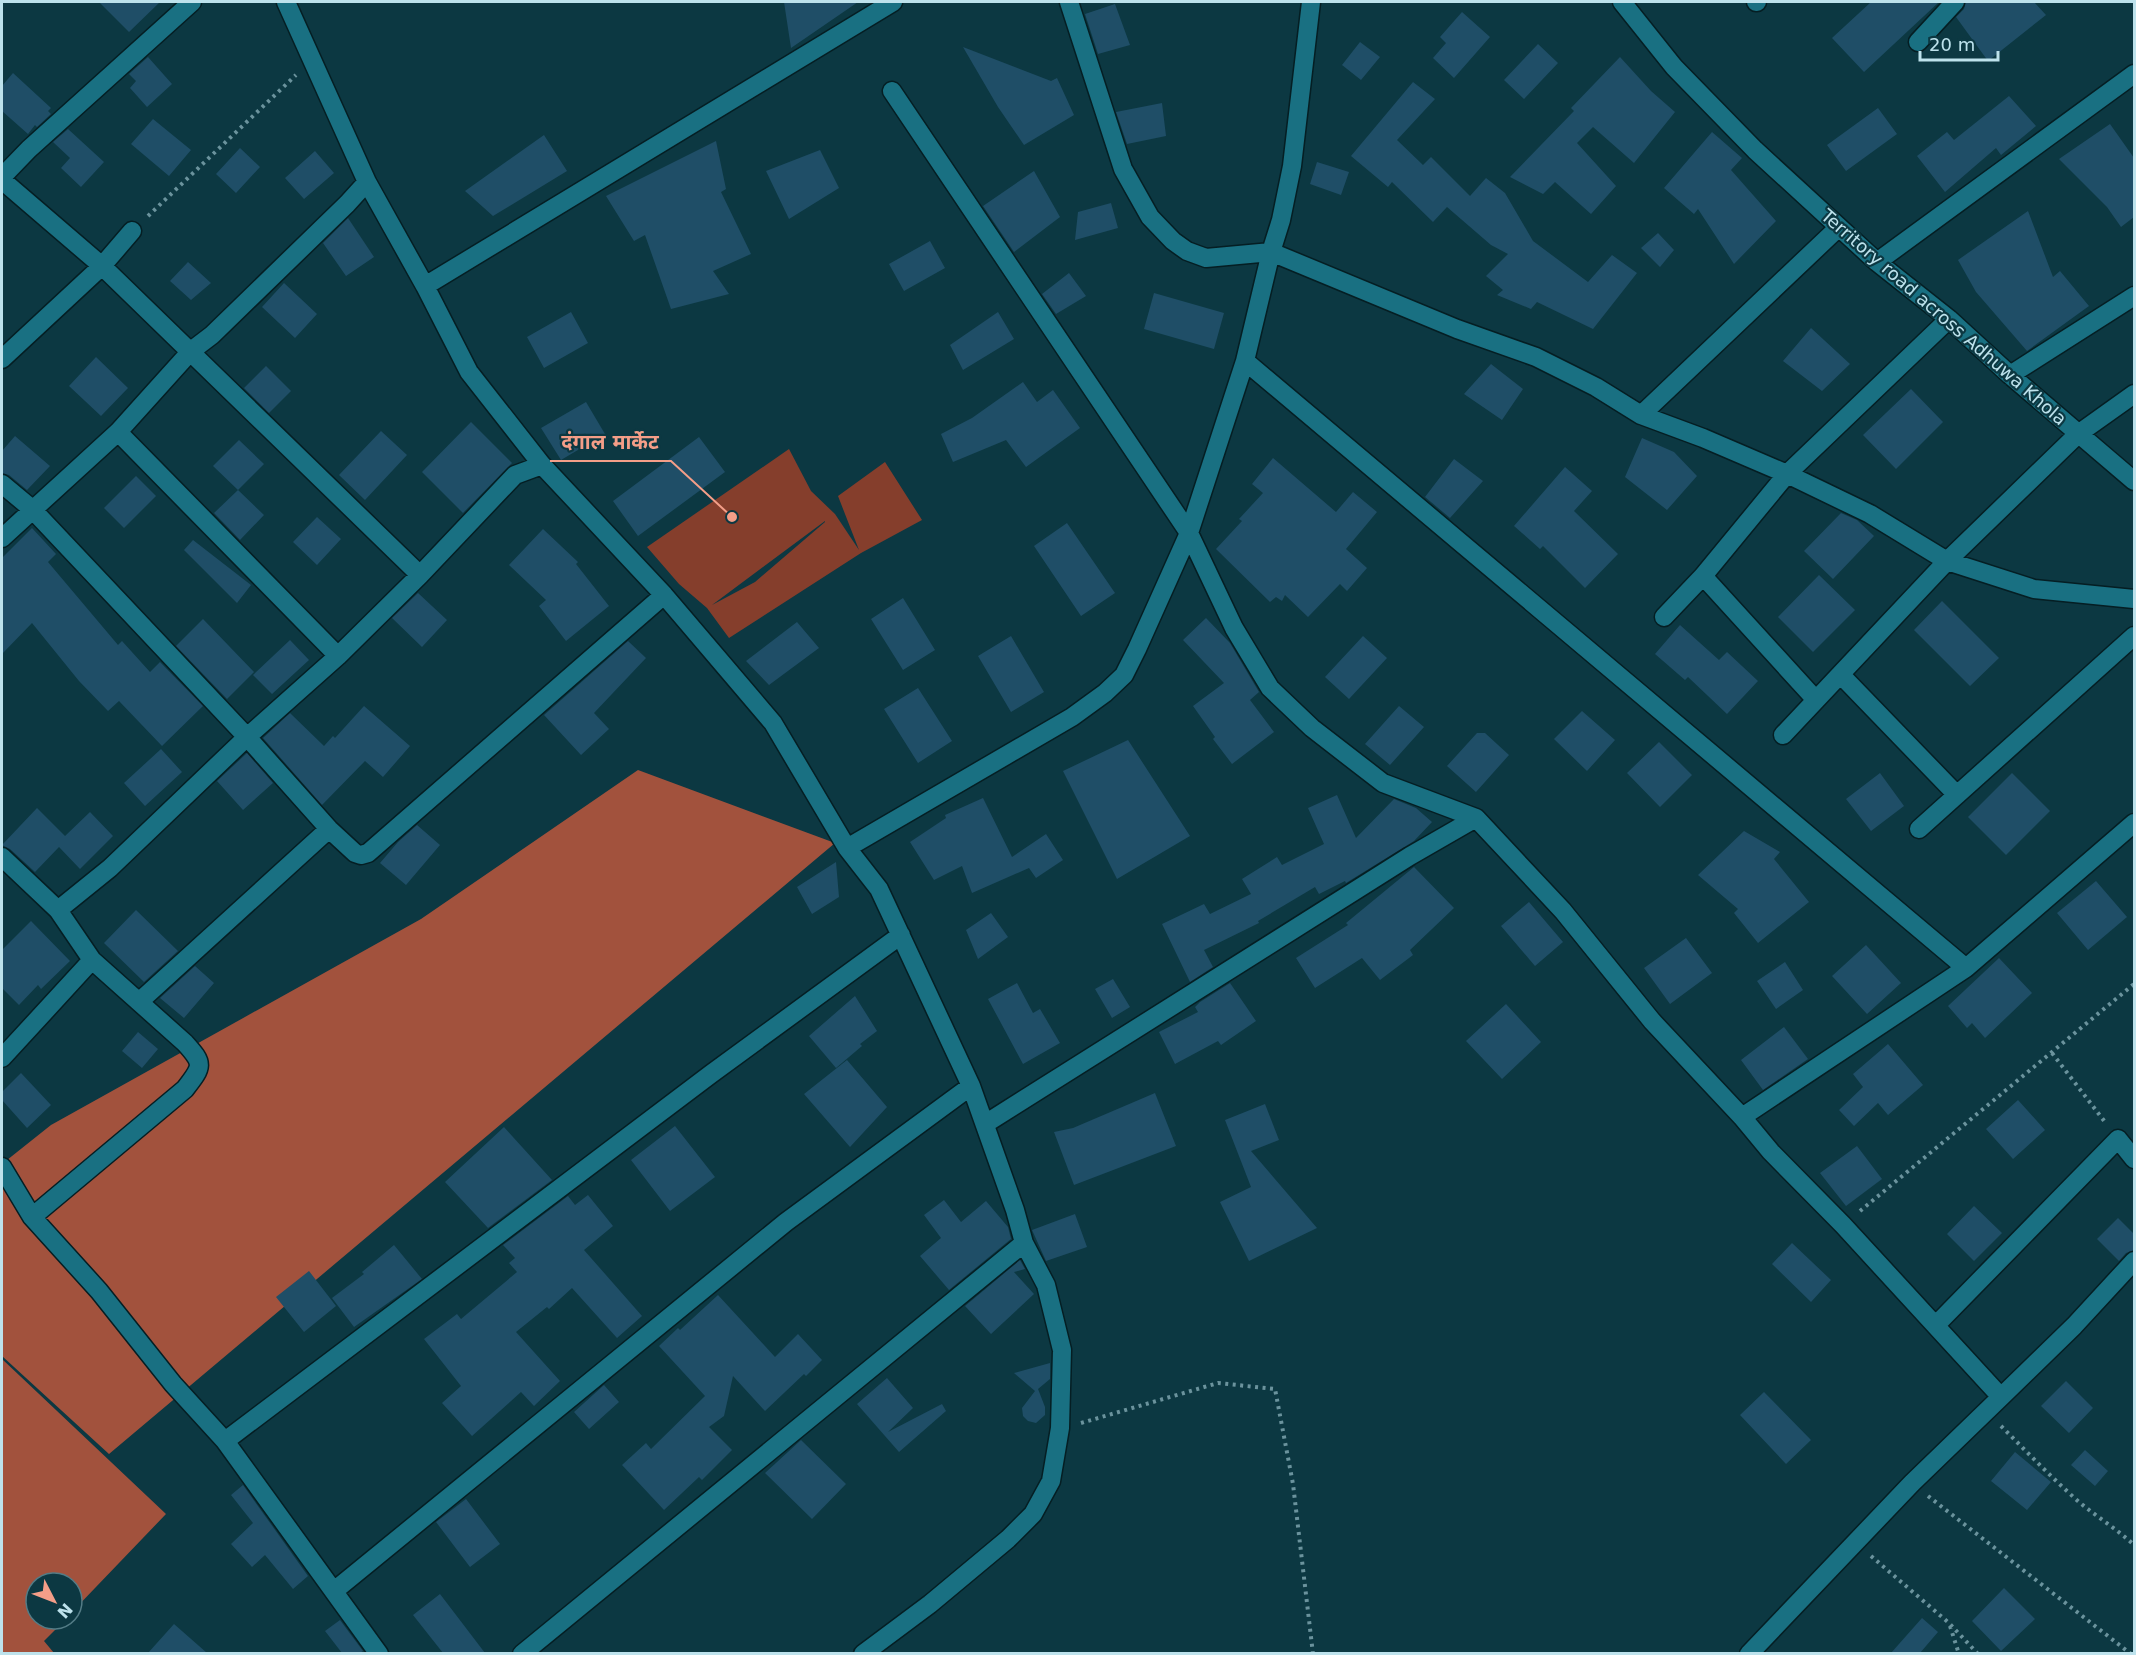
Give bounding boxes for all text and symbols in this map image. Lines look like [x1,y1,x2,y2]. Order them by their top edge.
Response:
scale bar [1920,24,1998,62]
text: 20 m [1929,34,1975,55]
street label: Territory road across Adhuwa Khola [1816,204,2071,429]
callout: दंगाल मार्केट [550,423,671,461]
text: दंगाल मार्केट [561,430,660,454]
north arrow [24,1571,84,1631]
text: N [53,1599,76,1622]

